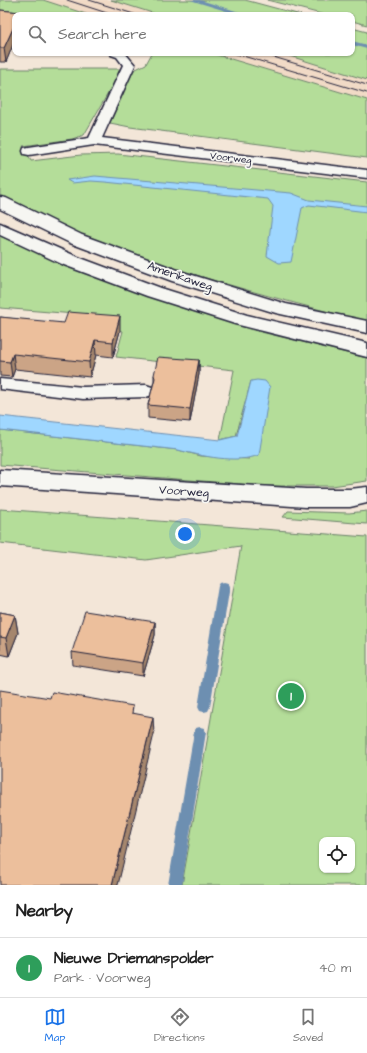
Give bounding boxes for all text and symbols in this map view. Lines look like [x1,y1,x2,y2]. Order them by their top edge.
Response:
search box [12,12,355,56]
icon: search [26,23,48,45]
text: Search here [58,24,147,45]
street label: Voorweg [209,149,252,168]
street label: Amerikaweg [145,257,215,296]
street label: Voorweg [158,481,210,503]
your location [175,524,195,544]
pin: 1 [278,681,304,711]
map controls [319,837,355,873]
button: locate [319,837,355,873]
text: Nearby [16,899,73,923]
text: Nieuwe Driemanspolder [54,948,214,969]
text: 1 [28,959,30,977]
text: 40 m [319,959,351,977]
text: Park · Voorweg [54,969,151,987]
tab: Map [44,1006,66,1045]
tab: Directions [154,1006,205,1045]
tab: Saved [293,1006,323,1045]

